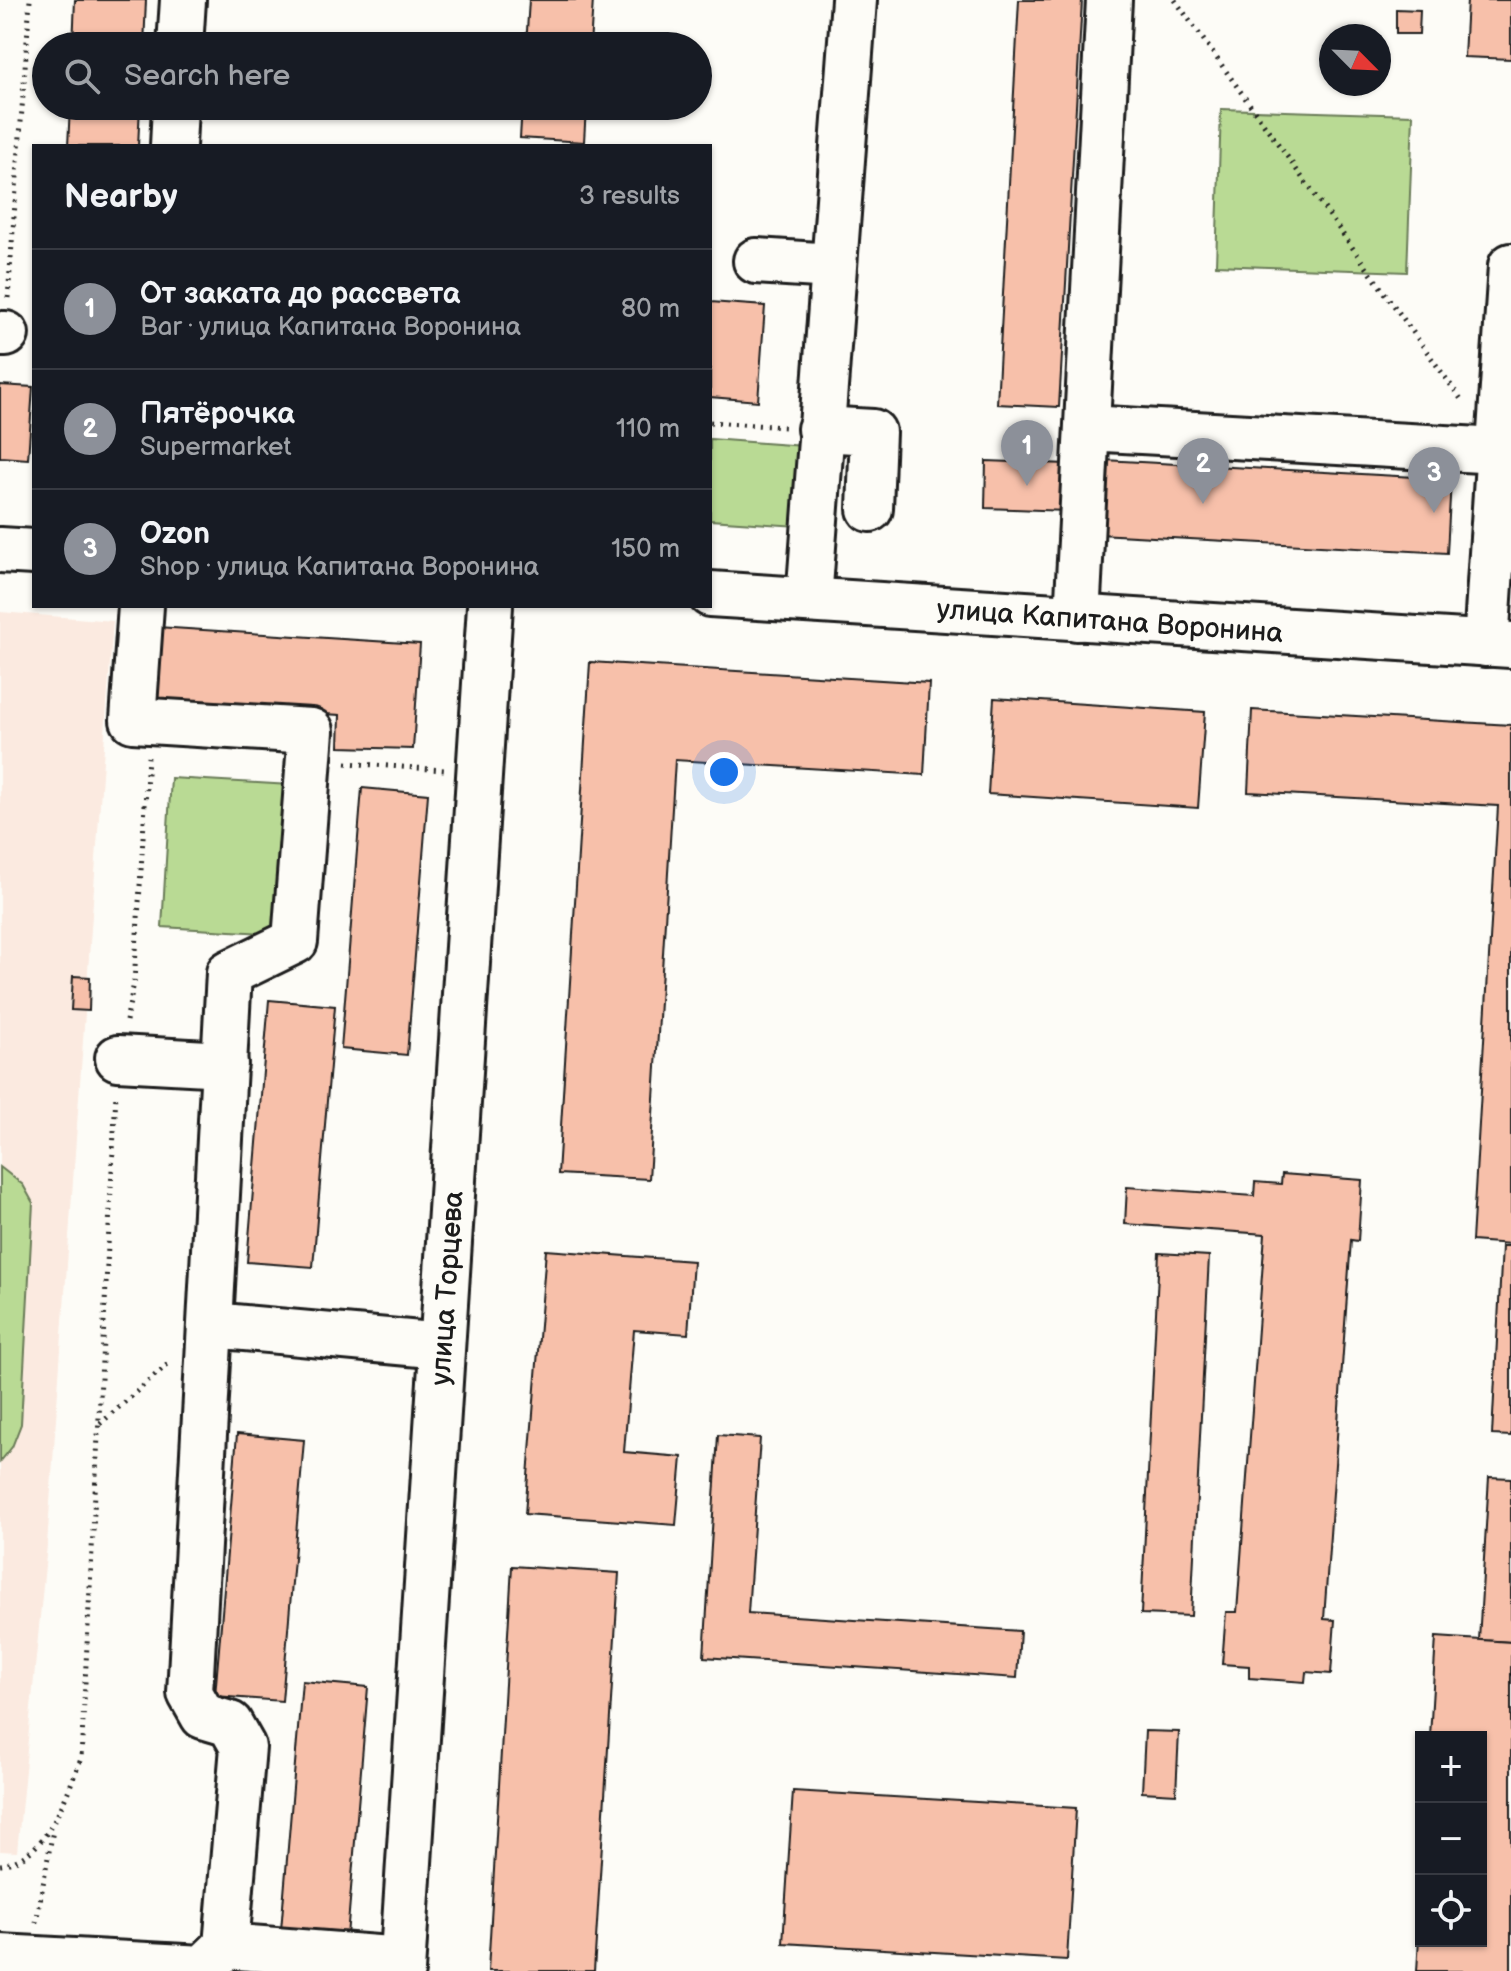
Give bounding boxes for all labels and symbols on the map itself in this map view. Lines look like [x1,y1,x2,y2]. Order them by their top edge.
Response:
north arrow [1319,24,1391,96]
pin: 1 [1001,420,1053,486]
pin: 2 [1177,438,1229,504]
pin: 3 [1408,447,1460,513]
street label: улица Капитана Воронина [936,593,1285,650]
your location [704,752,744,792]
street label: улица Торцева [424,1189,471,1387]

